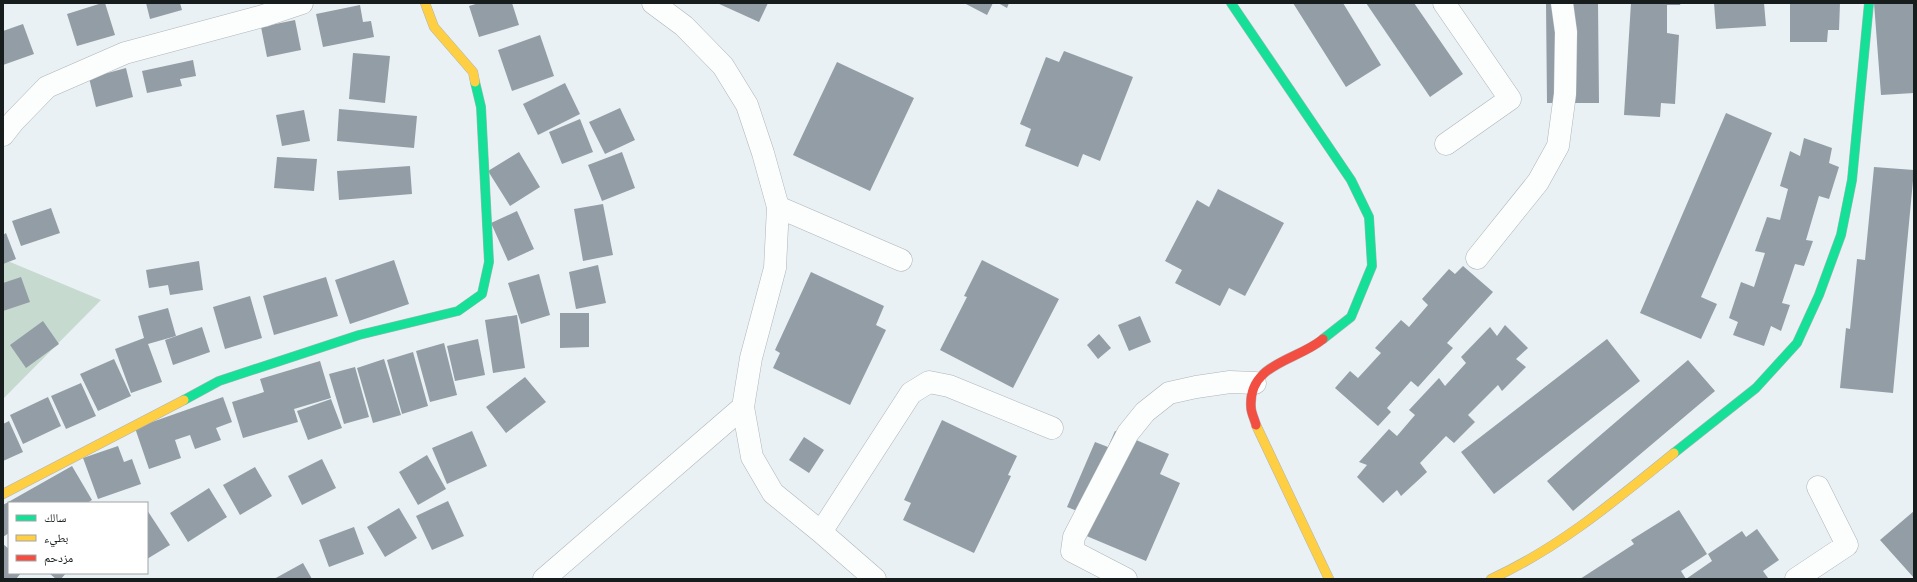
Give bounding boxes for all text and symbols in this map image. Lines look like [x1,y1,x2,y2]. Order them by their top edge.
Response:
legend [8,502,148,574]
text: سالك [44,509,66,526]
text: بطيء [44,529,68,548]
text: مزدحم [44,549,73,566]

